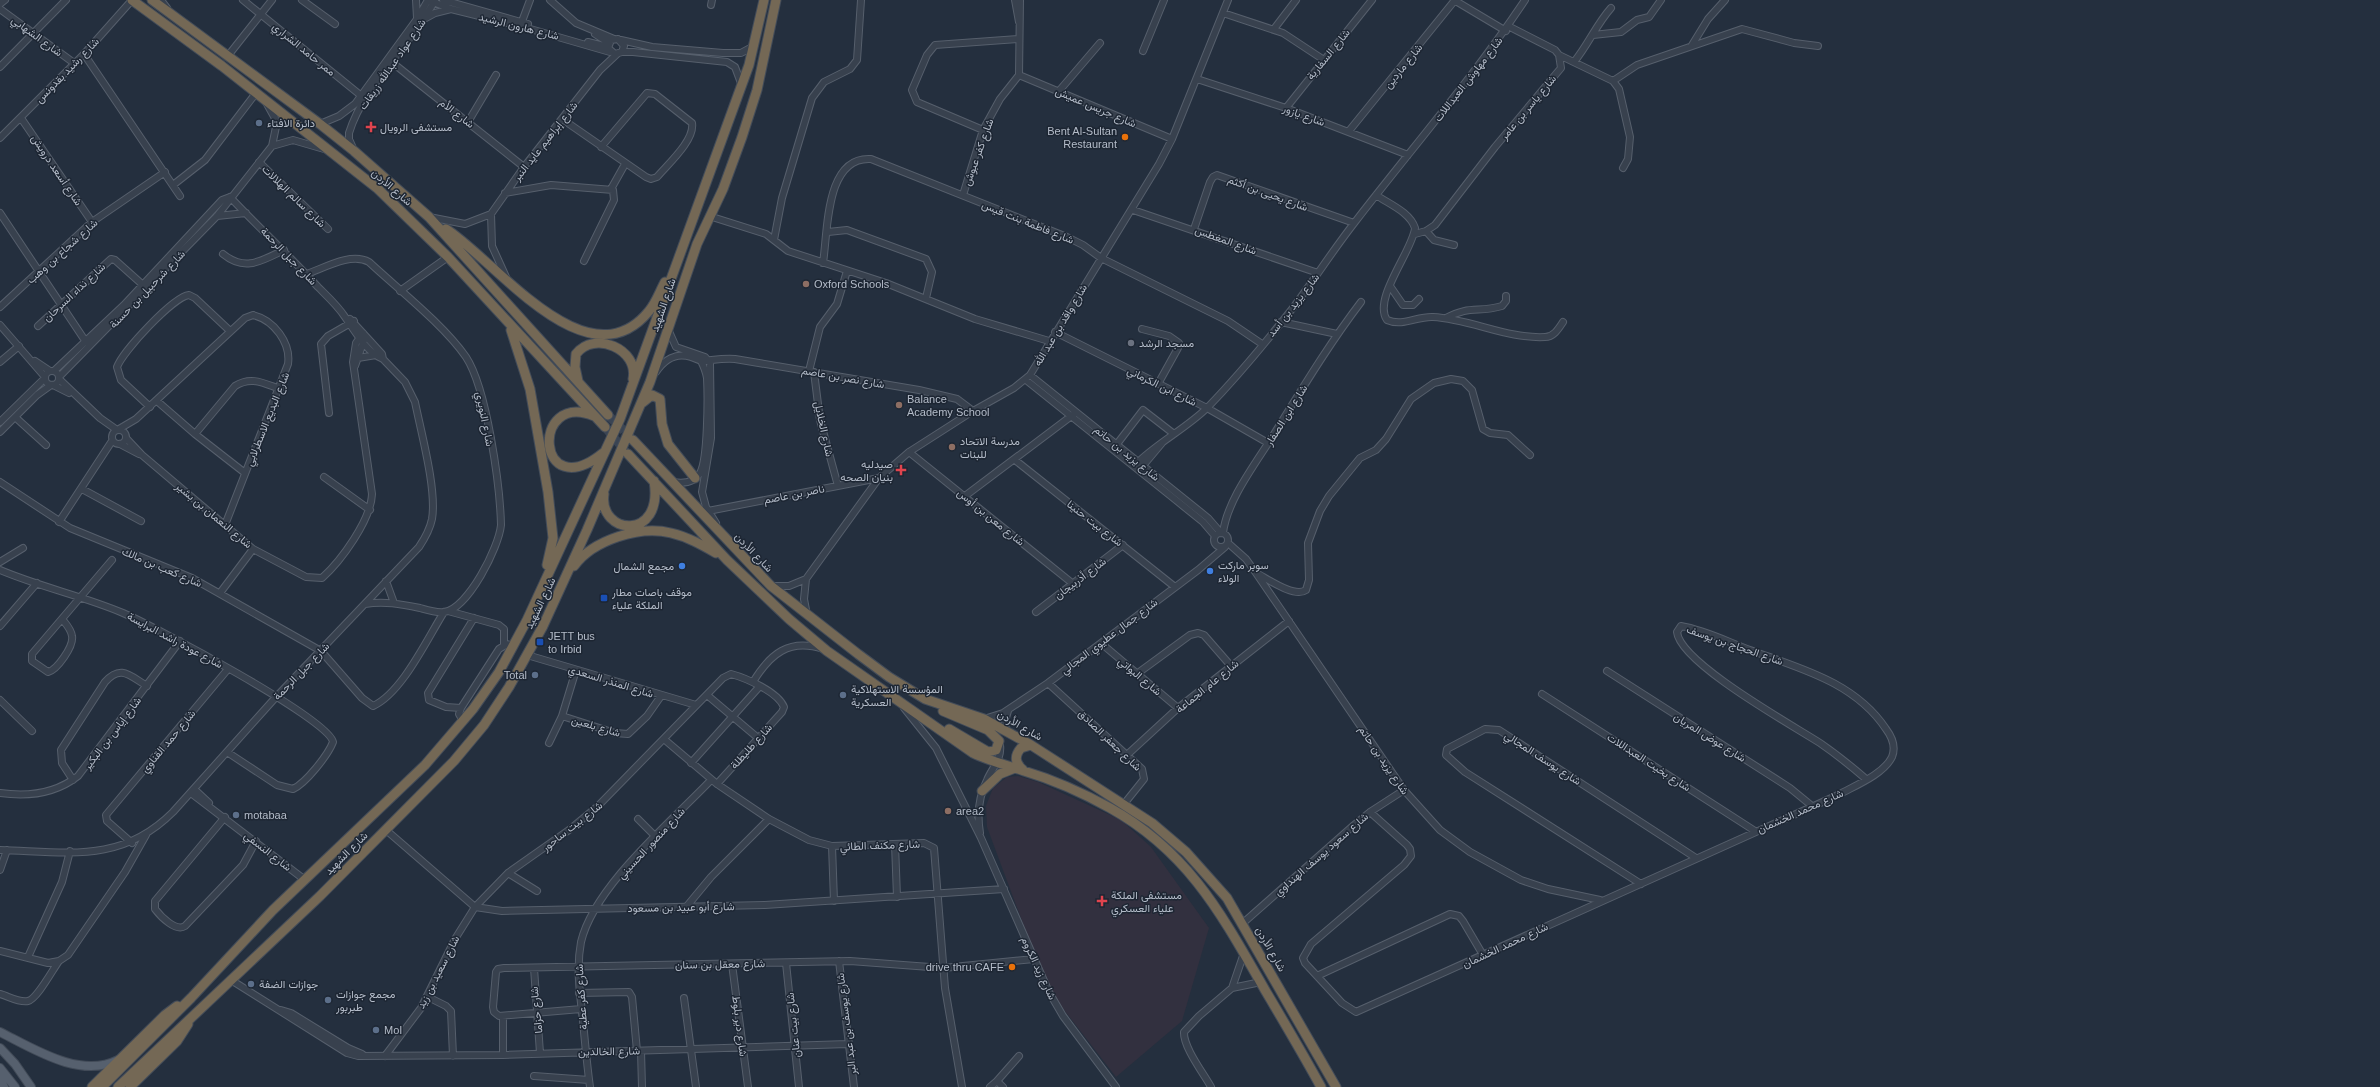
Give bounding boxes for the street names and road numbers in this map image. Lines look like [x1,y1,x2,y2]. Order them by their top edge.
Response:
street label: شارع هارون الرشيد [477,10,561,44]
street label: شارع الشهابي [7,14,65,62]
street label: شارع عواد عبدالله زريقات [356,16,430,113]
street label: ممر حامد الشراري [268,20,338,81]
street label: شارع السفارية [1304,26,1354,83]
street label: شارع مهاوش العبداللات [1431,34,1507,125]
street label: شارع رشيد بقدونس [33,35,103,106]
street label: شارع ماردين [1381,41,1426,92]
street label: شارع ياسر بن عامر [1497,72,1560,144]
street label: شارع جريس عميش [1053,85,1138,131]
street label: شارع الأم [436,96,477,132]
street label: شارع إبراهيم عايد النبر [510,99,581,185]
street label: شارع يازور [1280,102,1327,130]
street label: شارع كفر عبوش [960,117,998,188]
street label: شارع أسعد درويش [27,132,85,209]
street label: شارع سالم الهلالات [258,163,328,231]
street label: شارع الأردن [368,166,415,210]
street label: شارع يحيى بن أكثم [1226,173,1310,215]
street label: شارع فاطمة بنت قيس [979,198,1076,248]
street label: شارع شجاع بن وهب [24,216,101,287]
street label: شارع المغطس [1193,223,1259,259]
street label: شارع جبل الرحمة [257,225,320,289]
street label: شارع شرحبيل بن حسنة [107,247,189,332]
street label: شارع نداء السرحان [41,260,109,325]
street label: شارع يزيد بن أسد [1265,271,1323,340]
street label: شارع الشهيد [648,277,680,334]
street label: شارع واقد بن عبد الله [1031,282,1091,369]
street label: شارع نصر بن عاصم [800,364,886,392]
street label: شارع ابن الكرماني [1124,364,1199,412]
street label: شارع البديع الاسطرلابي [243,370,295,469]
street label: شارع ابن الصفار [1262,382,1311,449]
street label: شارع النويري [470,391,496,448]
street label: شارع الخلايل [810,400,836,458]
street label: شارع يزيد بن حاتم [1091,423,1162,485]
street label: شارع النعمان بن بشير [171,479,255,552]
street label: ناصر بن عاصم [763,482,826,508]
street label: شارع معن بن أوس [954,486,1027,550]
street label: شارع بيت حنينا [1064,498,1125,550]
street label: شارع الأردن [731,530,776,576]
street label: شارع كعب بن مالك [119,545,204,591]
street label: شارع أذربيجان [1052,554,1110,603]
street label: شارع الشهيد [522,575,559,631]
street label: شارع جمال عطيوي المجالي [1058,596,1162,679]
street label: شارع عودة راشد البرايسة [124,610,225,672]
street label: شارع الحجاج بن يوسف [1685,623,1785,669]
street label: شارع جبل الرحمة [271,640,333,704]
street label: شارع البواتي [1113,654,1164,701]
street label: شارع عام الجماعة [1173,657,1242,717]
street label: شارع المنذر السعدي [566,662,655,704]
street label: شارع إياس بن البكير [80,694,145,774]
street label: شارع حمد القناوي [138,707,201,777]
street label: شارع الأردن [995,707,1045,744]
street label: شارع جعفر الصادق [1075,707,1144,775]
street label: شارع عوض المريان [1671,710,1748,766]
street label: شارع بلعين [570,713,622,741]
street label: شارع طليطلة [728,721,776,772]
street label: شارع يزيد بن حاتم [1355,723,1412,798]
street label: شارع يوسف المجالي [1500,729,1584,791]
street label: شارع بخيت العبداللات [1604,731,1693,795]
street label: شارع محمد الخشمان [1755,786,1846,837]
street label: شارع بيت ساحور [539,799,606,855]
street label: شارع منصور الحسيني [615,805,690,884]
street label: شارع سعود يوسف الهنداوي [1272,810,1373,901]
street label: شارع النسفي [240,829,294,876]
street label: شارع الشهيد [322,829,372,878]
street label: شارع مكنف الطائي [840,838,921,856]
street label: شارع أبو عبيد بن مسعود [627,900,735,916]
street label: شارع محمد الخشمان [1460,920,1551,972]
street label: شارع الأردن [1252,925,1289,975]
street label: شارع سعيد بن زيد [414,933,464,1011]
street label: شارع زيد الكروم [1017,935,1059,1003]
street label: شارع معقل بن سنان [675,957,766,973]
street label: شارع كفر عطية [573,963,591,1030]
street label: شارع يوسف بن عبد البر [834,972,860,1077]
street label: شارع حزاما [528,985,546,1034]
street label: شارع بيت عنان [784,991,804,1058]
street label: شارع دير بلوط [728,995,750,1058]
street label: شارع الخالدين [578,1044,640,1060]

